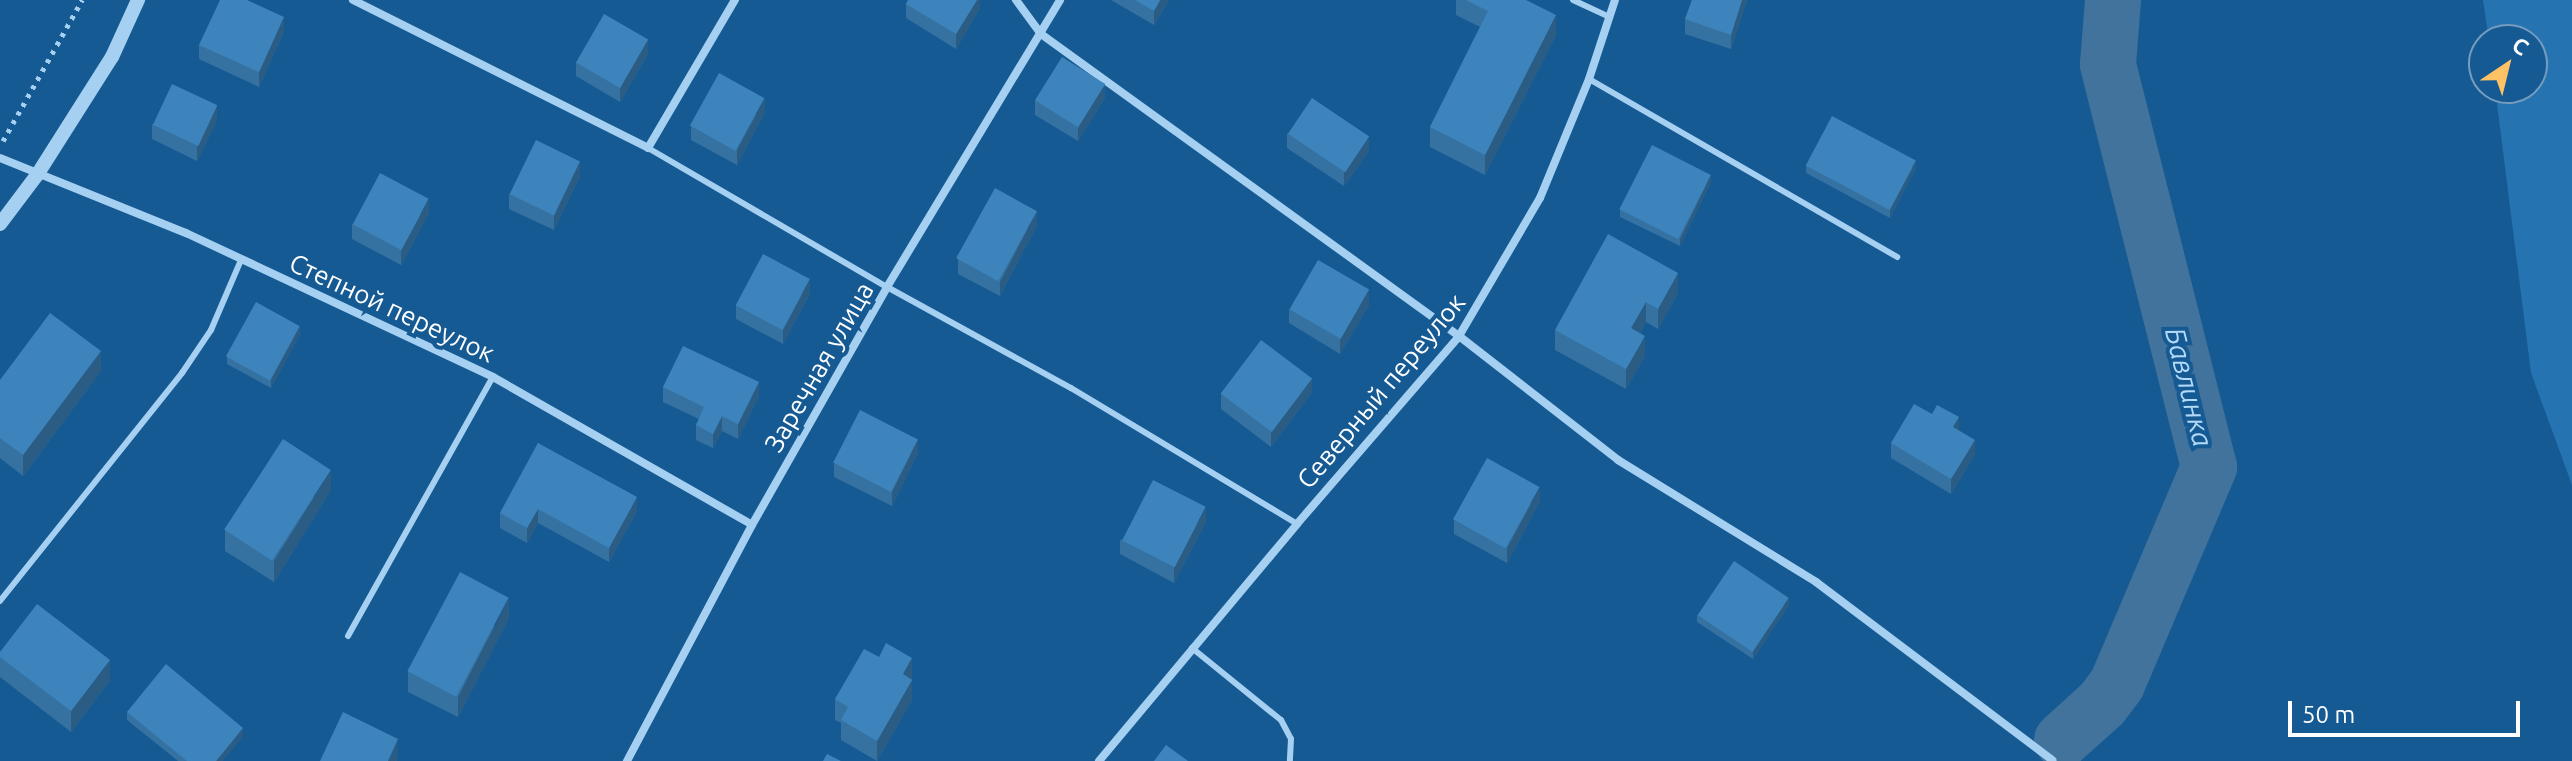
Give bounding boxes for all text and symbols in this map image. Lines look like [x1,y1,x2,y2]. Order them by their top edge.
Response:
north arrow [2468,24,2548,104]
text: С [2508,31,2534,60]
street label: Степной переулок [284,247,500,369]
street label: Заречная улица [758,277,880,457]
street label: Северный переулок [1290,287,1472,495]
water label: Бавлинка [2158,324,2220,450]
scale bar [2292,685,2524,735]
text: 50 m [2302,701,2355,728]

